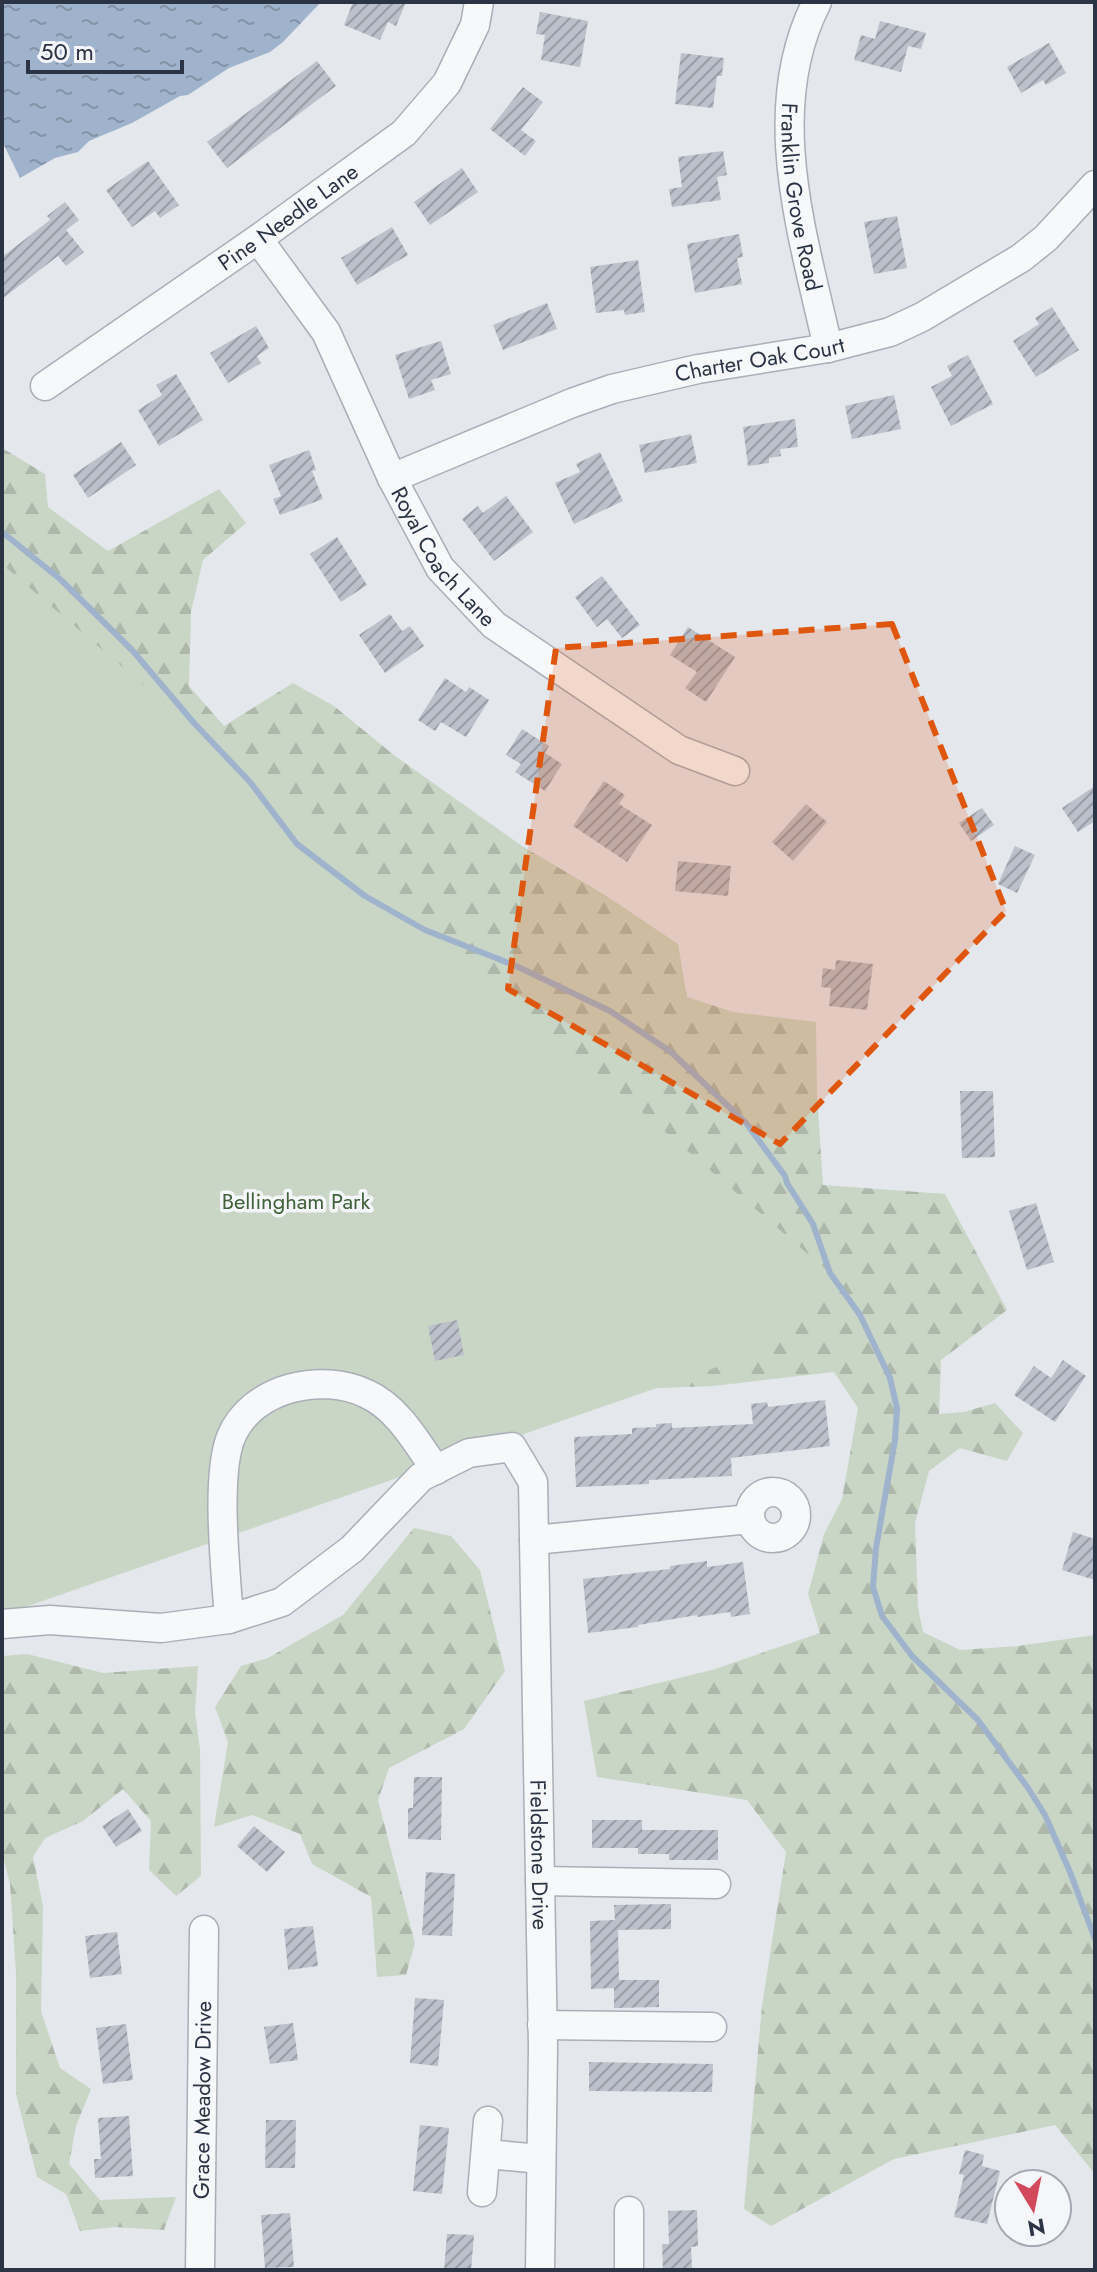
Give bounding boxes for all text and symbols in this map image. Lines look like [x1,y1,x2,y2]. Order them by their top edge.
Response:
scale bar [28,24,182,74]
text: 50 m [40,34,94,69]
street label: Franklin Grove Road [773,102,830,294]
street label: Pine Needle Lane [211,155,365,278]
street label: Charter Oak Court [672,328,848,390]
street label: Royal Coach Lane [383,481,504,634]
park label: Bellingham Park [222,1185,371,1217]
street label: Fieldstone Drive [522,1779,557,1930]
street label: Grace Meadow Drive [185,2001,219,2199]
north arrow [993,2168,1073,2248]
text: N [1025,2210,1048,2245]

